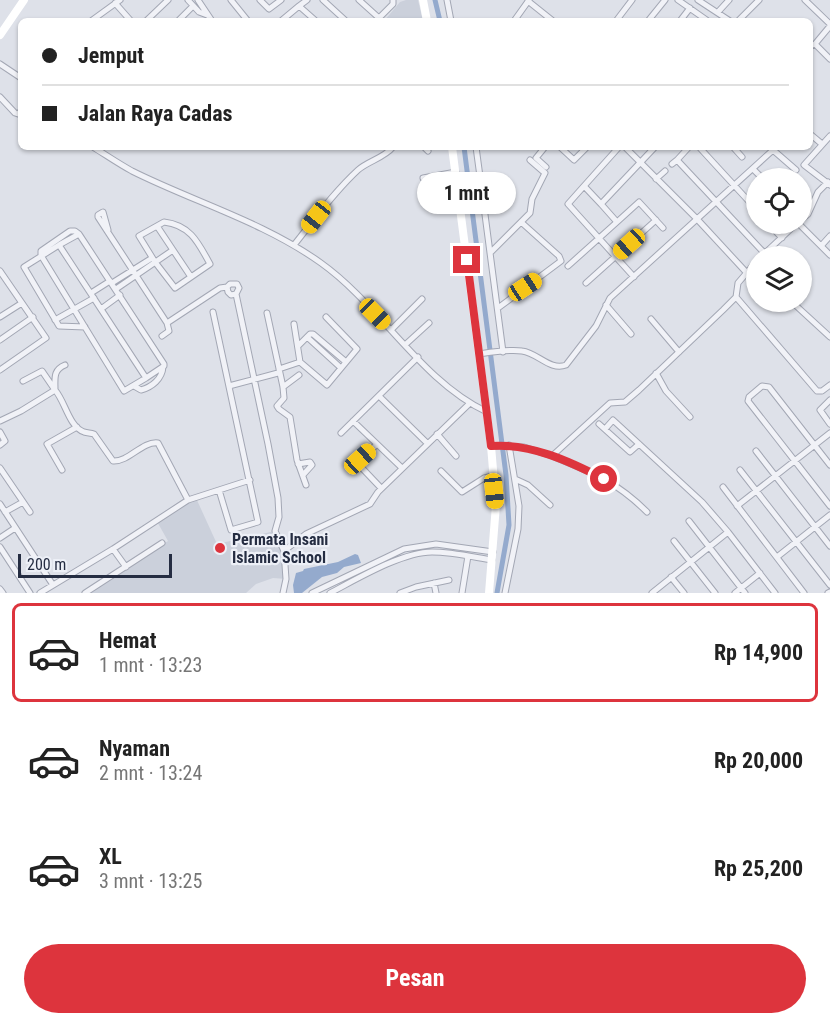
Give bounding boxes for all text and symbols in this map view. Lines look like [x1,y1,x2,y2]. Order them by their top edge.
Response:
text: Jemput [78,43,144,68]
text: Jalan Raya Cadas [78,101,233,126]
map controls [746,168,812,312]
button: locate [746,168,812,234]
callout: 1 mnt [418,173,516,215]
text: 1 mnt [444,181,489,205]
car [298,197,334,237]
car [610,225,648,263]
route end [453,246,480,273]
button: layers [746,246,812,312]
car [505,270,545,304]
car [356,295,394,333]
car [341,440,379,478]
route start [590,465,617,492]
car [483,472,505,510]
place label: Permata Insani Islamic School [232,530,328,567]
marker: Permata Insani Islamic School [213,541,227,555]
scale bar [18,551,172,578]
text: 200 m [27,555,66,574]
icon: car [27,626,81,680]
text: Hemat [99,628,156,653]
text: Rp 14,900 [714,640,803,665]
text: 1 mnt · 13:23 [99,653,202,677]
icon: car [27,734,81,788]
text: Nyaman [99,736,170,761]
text: Rp 20,000 [714,748,803,773]
text: 2 mnt · 13:24 [99,761,202,785]
icon: car [27,842,81,896]
text: XL [99,844,122,869]
text: Rp 25,200 [714,856,803,881]
text: 3 mnt · 13:25 [99,869,202,893]
button: Pesan [24,944,806,1013]

